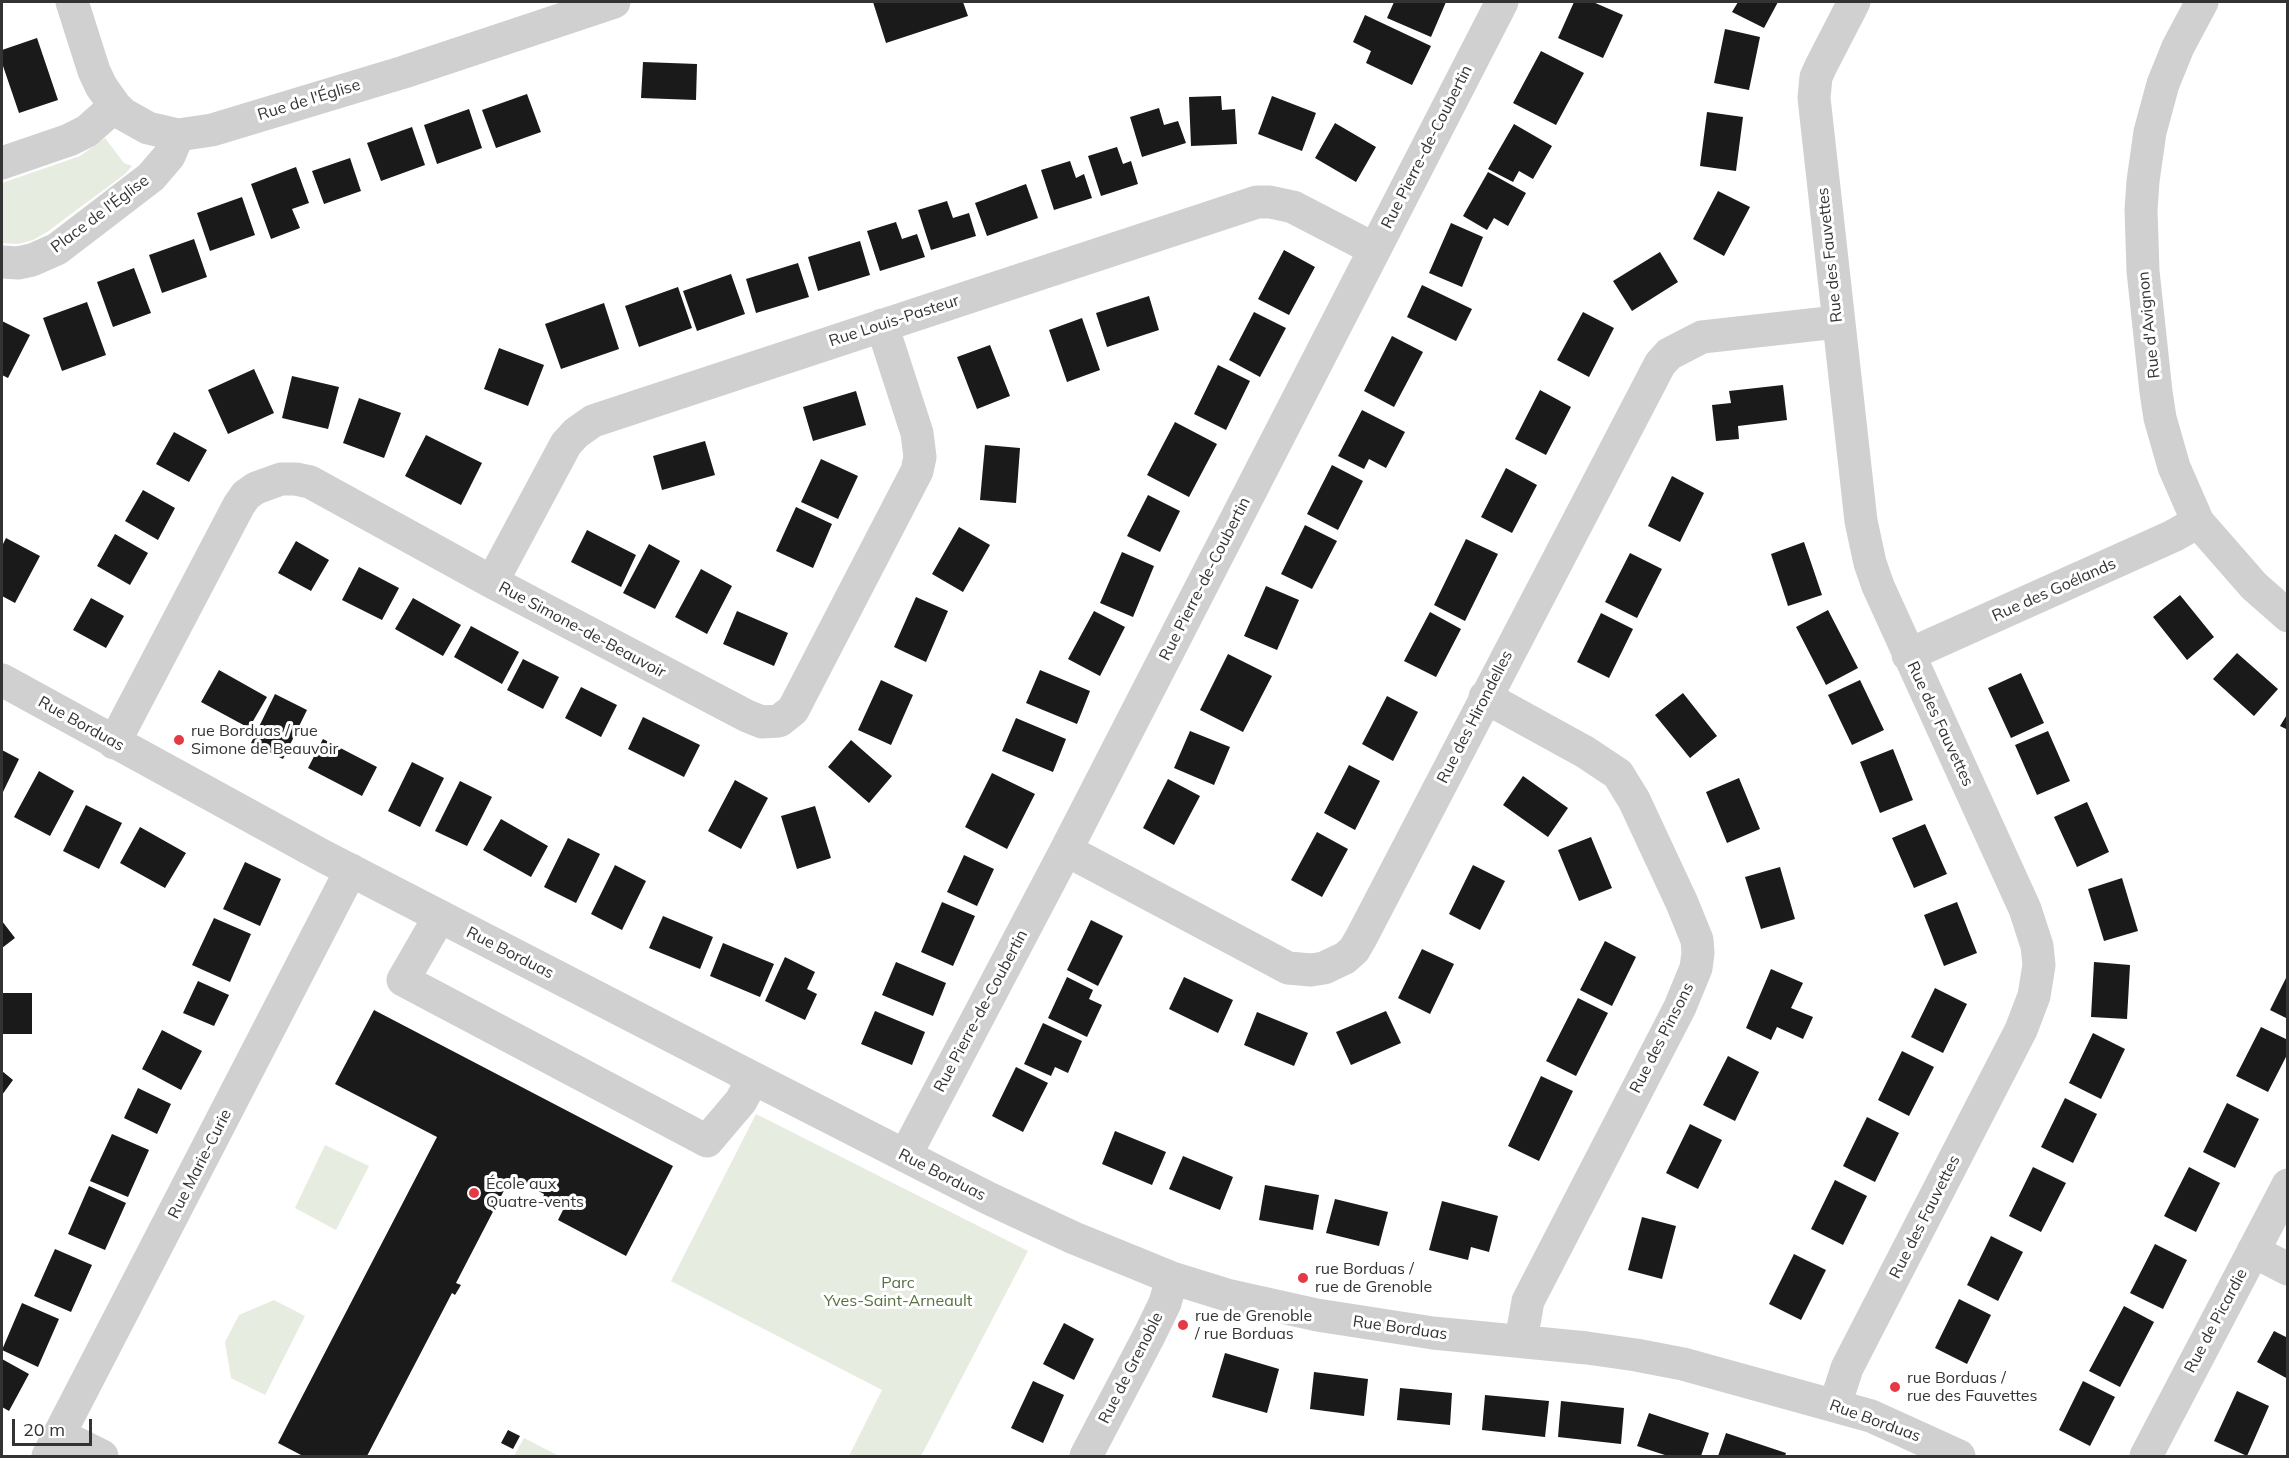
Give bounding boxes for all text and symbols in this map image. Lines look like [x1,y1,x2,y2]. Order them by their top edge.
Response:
street label: Rue Pierre-de-Coubertin [1377,62,1477,232]
street label: Rue de l'Église [255,75,363,125]
street label: Place de l'Église [47,171,153,257]
street label: Rue des Fauvettes [1813,187,1847,323]
street label: Rue d'Avignon [2134,271,2164,379]
street label: Rue Louis-Pasteur [827,291,961,351]
street label: Rue Pierre-de-Coubertin [1155,494,1255,664]
street label: Rue des Goélands [1989,554,2119,626]
street label: Rue Simone-de-Beauvoir [495,578,669,682]
street label: Rue des Hirondelles [1433,647,1517,787]
street label: Rue des Fauvettes [1903,658,1977,790]
street label: Rue Borduas [35,693,127,755]
place label: rue Borduas / rue Simone de Beauvoir [191,721,338,759]
marker: rue Borduas / rue Simone de Beauvoir [172,733,186,747]
street label: Rue Borduas [463,923,557,983]
street label: Rue Pierre-de-Coubertin [930,927,1032,1095]
street label: Rue des Pinsons [1626,979,1698,1097]
street label: Rue Marie-Curie [164,1106,236,1222]
street label: Rue Borduas [895,1145,989,1205]
street label: Rue des Fauvettes [1886,1152,1964,1282]
place label: École aux Quatre-vents [486,1174,584,1212]
marker: École aux Quatre-vents [467,1186,481,1200]
place label: rue Borduas / rue de Grenoble [1315,1259,1432,1297]
street label: Rue de Picardie [2180,1266,2252,1376]
marker: rue Borduas / rue de Grenoble [1296,1271,1310,1285]
park label: Parc Yves-Saint-Arneault [824,1273,972,1311]
place label: rue de Grenoble / rue Borduas [1195,1306,1312,1344]
street label: Rue de Grenoble [1095,1309,1167,1427]
street label: Rue Borduas [1351,1312,1449,1344]
marker: rue de Grenoble / rue Borduas [1176,1318,1190,1332]
place label: rue Borduas / rue des Fauvettes [1907,1368,2037,1406]
marker: rue Borduas / rue des Fauvettes [1888,1380,1902,1394]
street label: Rue Borduas [1827,1396,1923,1446]
scale bar [15,1407,94,1445]
text: 20 m [23,1418,65,1441]

